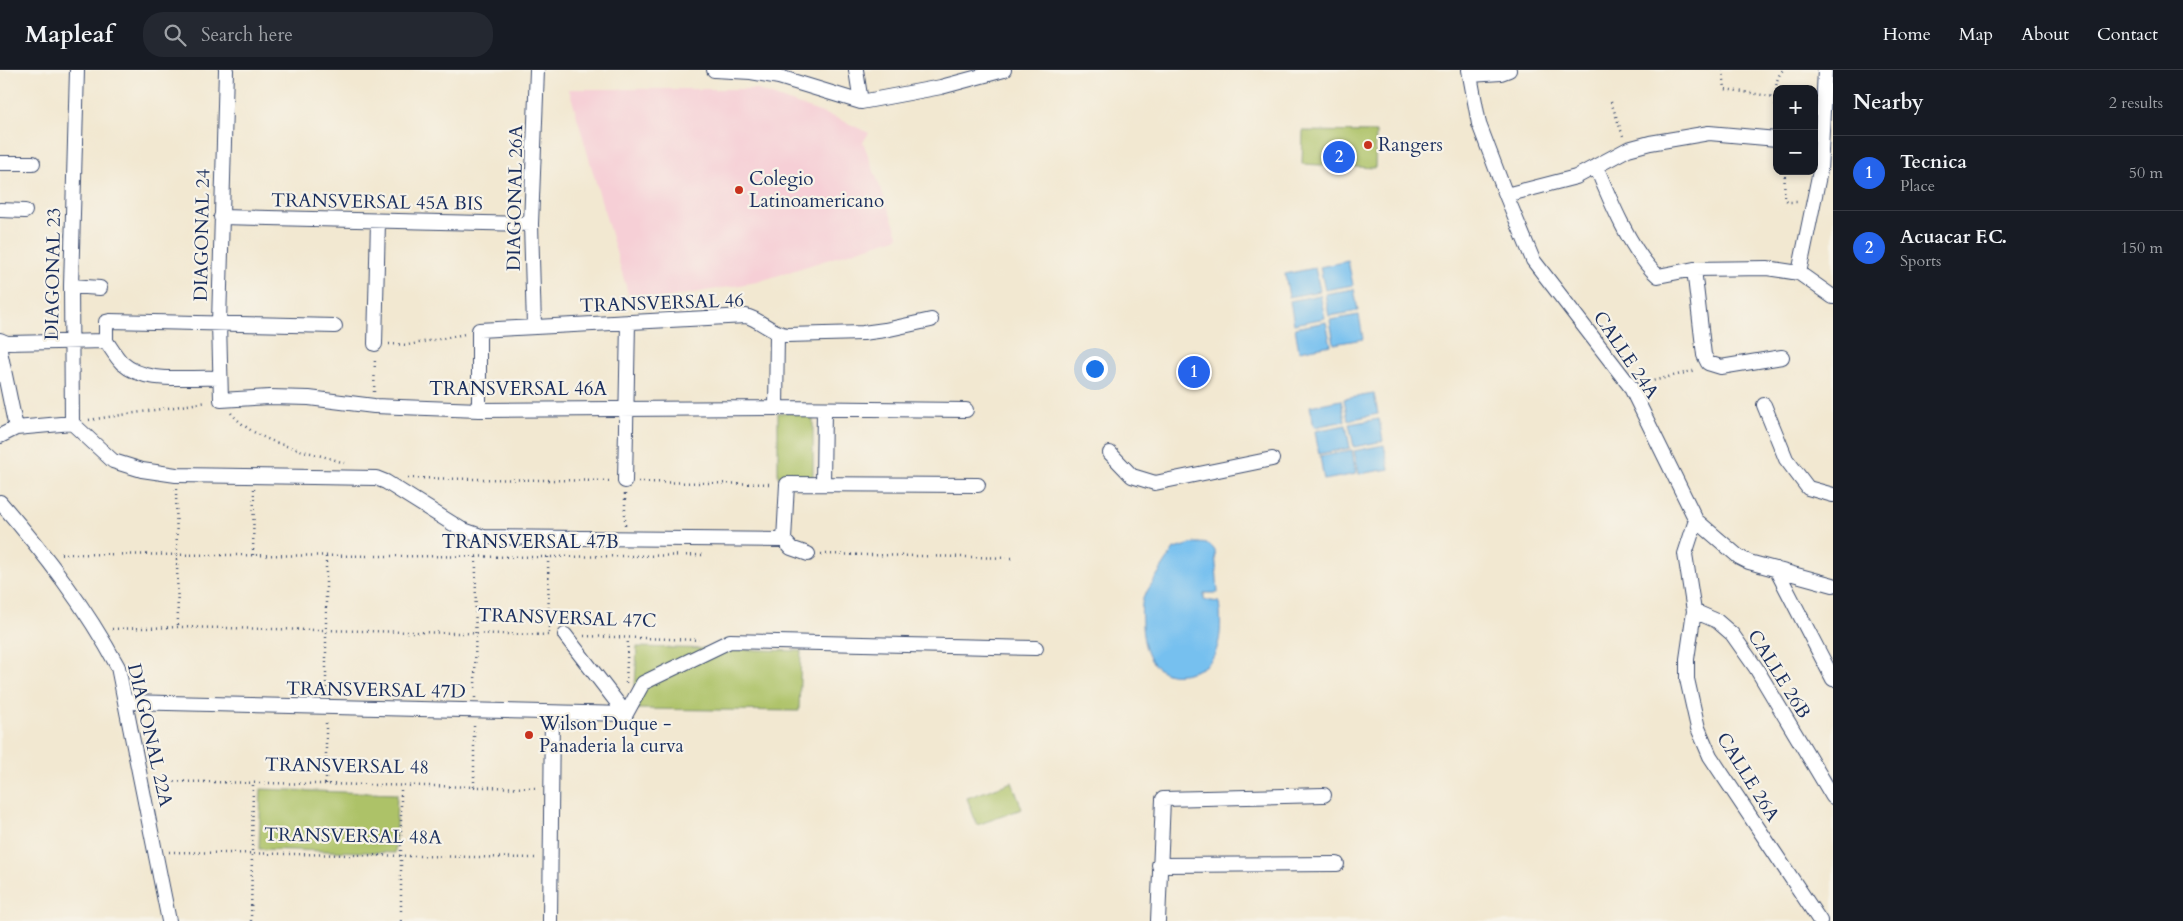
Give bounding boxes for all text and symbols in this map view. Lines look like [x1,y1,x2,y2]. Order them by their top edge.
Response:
search box [143,12,493,57]
text: Mapleaf [25,18,113,51]
icon: search [161,21,189,49]
text: Search here [201,22,293,48]
text: Home [1883,22,1931,47]
text: Map [1959,22,1993,47]
text: About [2021,22,2069,47]
text: Contact [2097,22,2158,47]
map controls [1773,85,1818,175]
button: + [1773,85,1818,130]
text: Nearby [1853,88,1924,117]
text: 2 results [2109,92,2163,114]
street label: DIAGONAL 26A [501,124,529,271]
button: − [1773,130,1818,175]
place label: Rangers [1378,132,1443,158]
pin: 2 [1323,138,1355,176]
marker: Rangers [1362,139,1374,151]
text: Tecnica [1900,149,1967,175]
text: 1 [1865,162,1873,184]
text: 50 m [2129,162,2163,184]
place label: Colegio Latinoamericano [749,166,884,214]
street label: DIAGONAL 24 [188,168,216,302]
text: Place [1900,175,1935,197]
marker: Colegio Latinoamericano [733,184,745,196]
street label: TRANSVERSAL 45A BIS [271,187,483,217]
street label: DIAGONAL 23 [39,207,67,341]
text: Acuacar F.C. [1900,224,2007,250]
text: 2 [1865,237,1873,259]
text: 150 m [2121,237,2163,259]
text: Sports [1900,250,1941,272]
street label: TRANSVERSAL 46 [579,287,745,319]
street label: CALLE 24A [1587,306,1665,404]
pin: 1 [1178,353,1210,391]
your location [1082,356,1108,382]
street label: TRANSVERSAL 46A [429,376,607,402]
street label: TRANSVERSAL 47B [441,529,619,555]
street label: TRANSVERSAL 47C [477,602,657,634]
street label: CALLE 26B [1741,625,1817,723]
street label: DIAGONAL 22A [121,661,179,810]
street label: TRANSVERSAL 47D [286,675,466,705]
place label: Wilson Duque - Panaderia la curva [538,711,684,759]
street label: CALLE 26A [1710,727,1786,827]
marker: Wilson Duque - Panaderia la curva [523,729,535,741]
street label: TRANSVERSAL 48 [265,752,429,780]
street label: TRANSVERSAL 48A [264,821,443,851]

